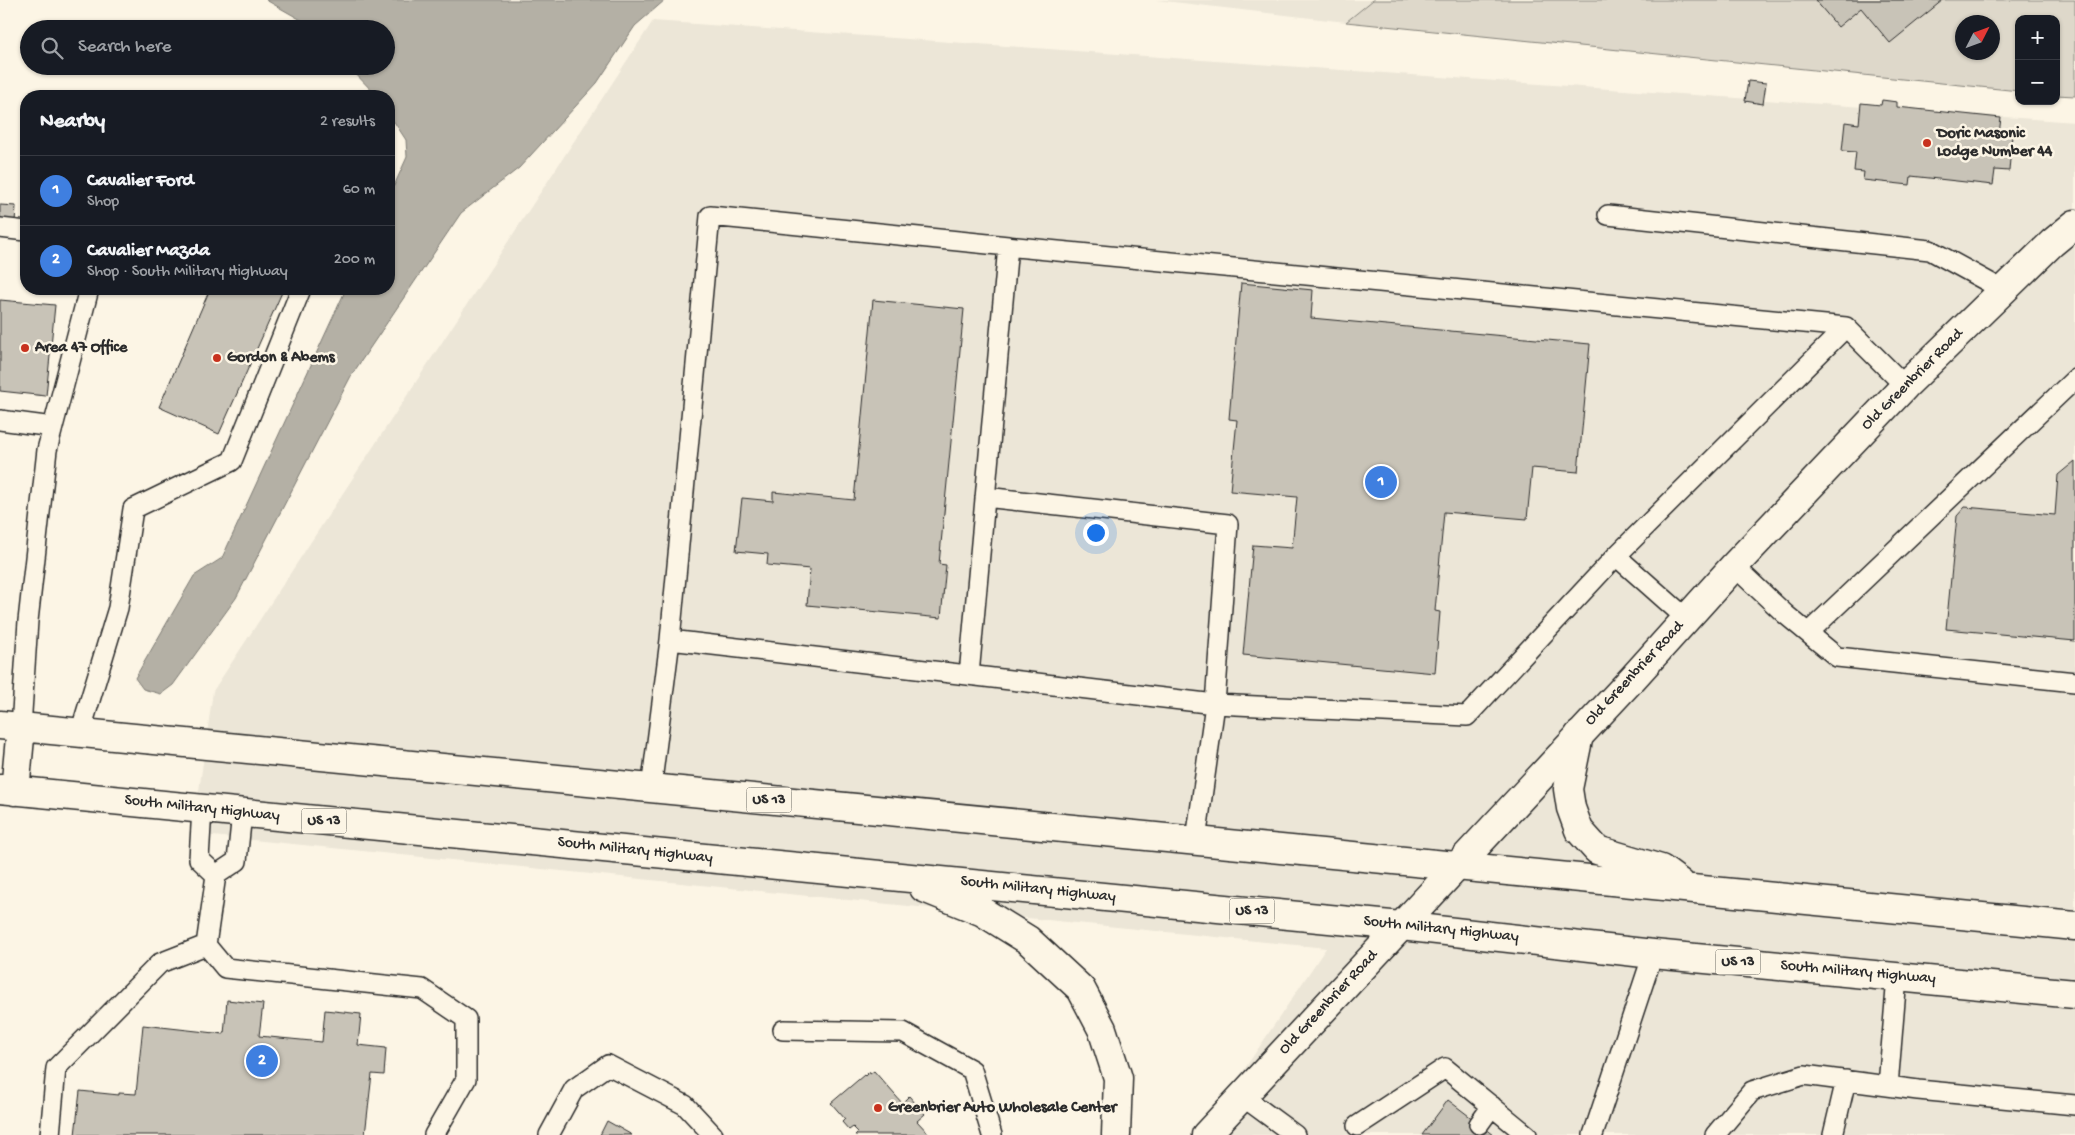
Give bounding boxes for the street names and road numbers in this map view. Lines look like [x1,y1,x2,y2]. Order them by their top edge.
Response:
street label: Old Greenbrier Road [1858,324,1969,435]
street label: Old Greenbrier Road [1582,616,1690,730]
road number: US 13 [746,788,792,812]
street label: South Military Highway [123,791,281,827]
road number: US 13 [302,808,346,834]
street label: South Military Highway [556,833,714,869]
street label: South Military Highway [959,872,1117,908]
road number: US 13 [1230,898,1274,924]
street label: South Military Highway [1362,912,1520,948]
street label: Old Greenbrier Road [1276,945,1384,1059]
road number: US 13 [1716,950,1760,974]
street label: South Military Highway [1780,957,1937,989]

